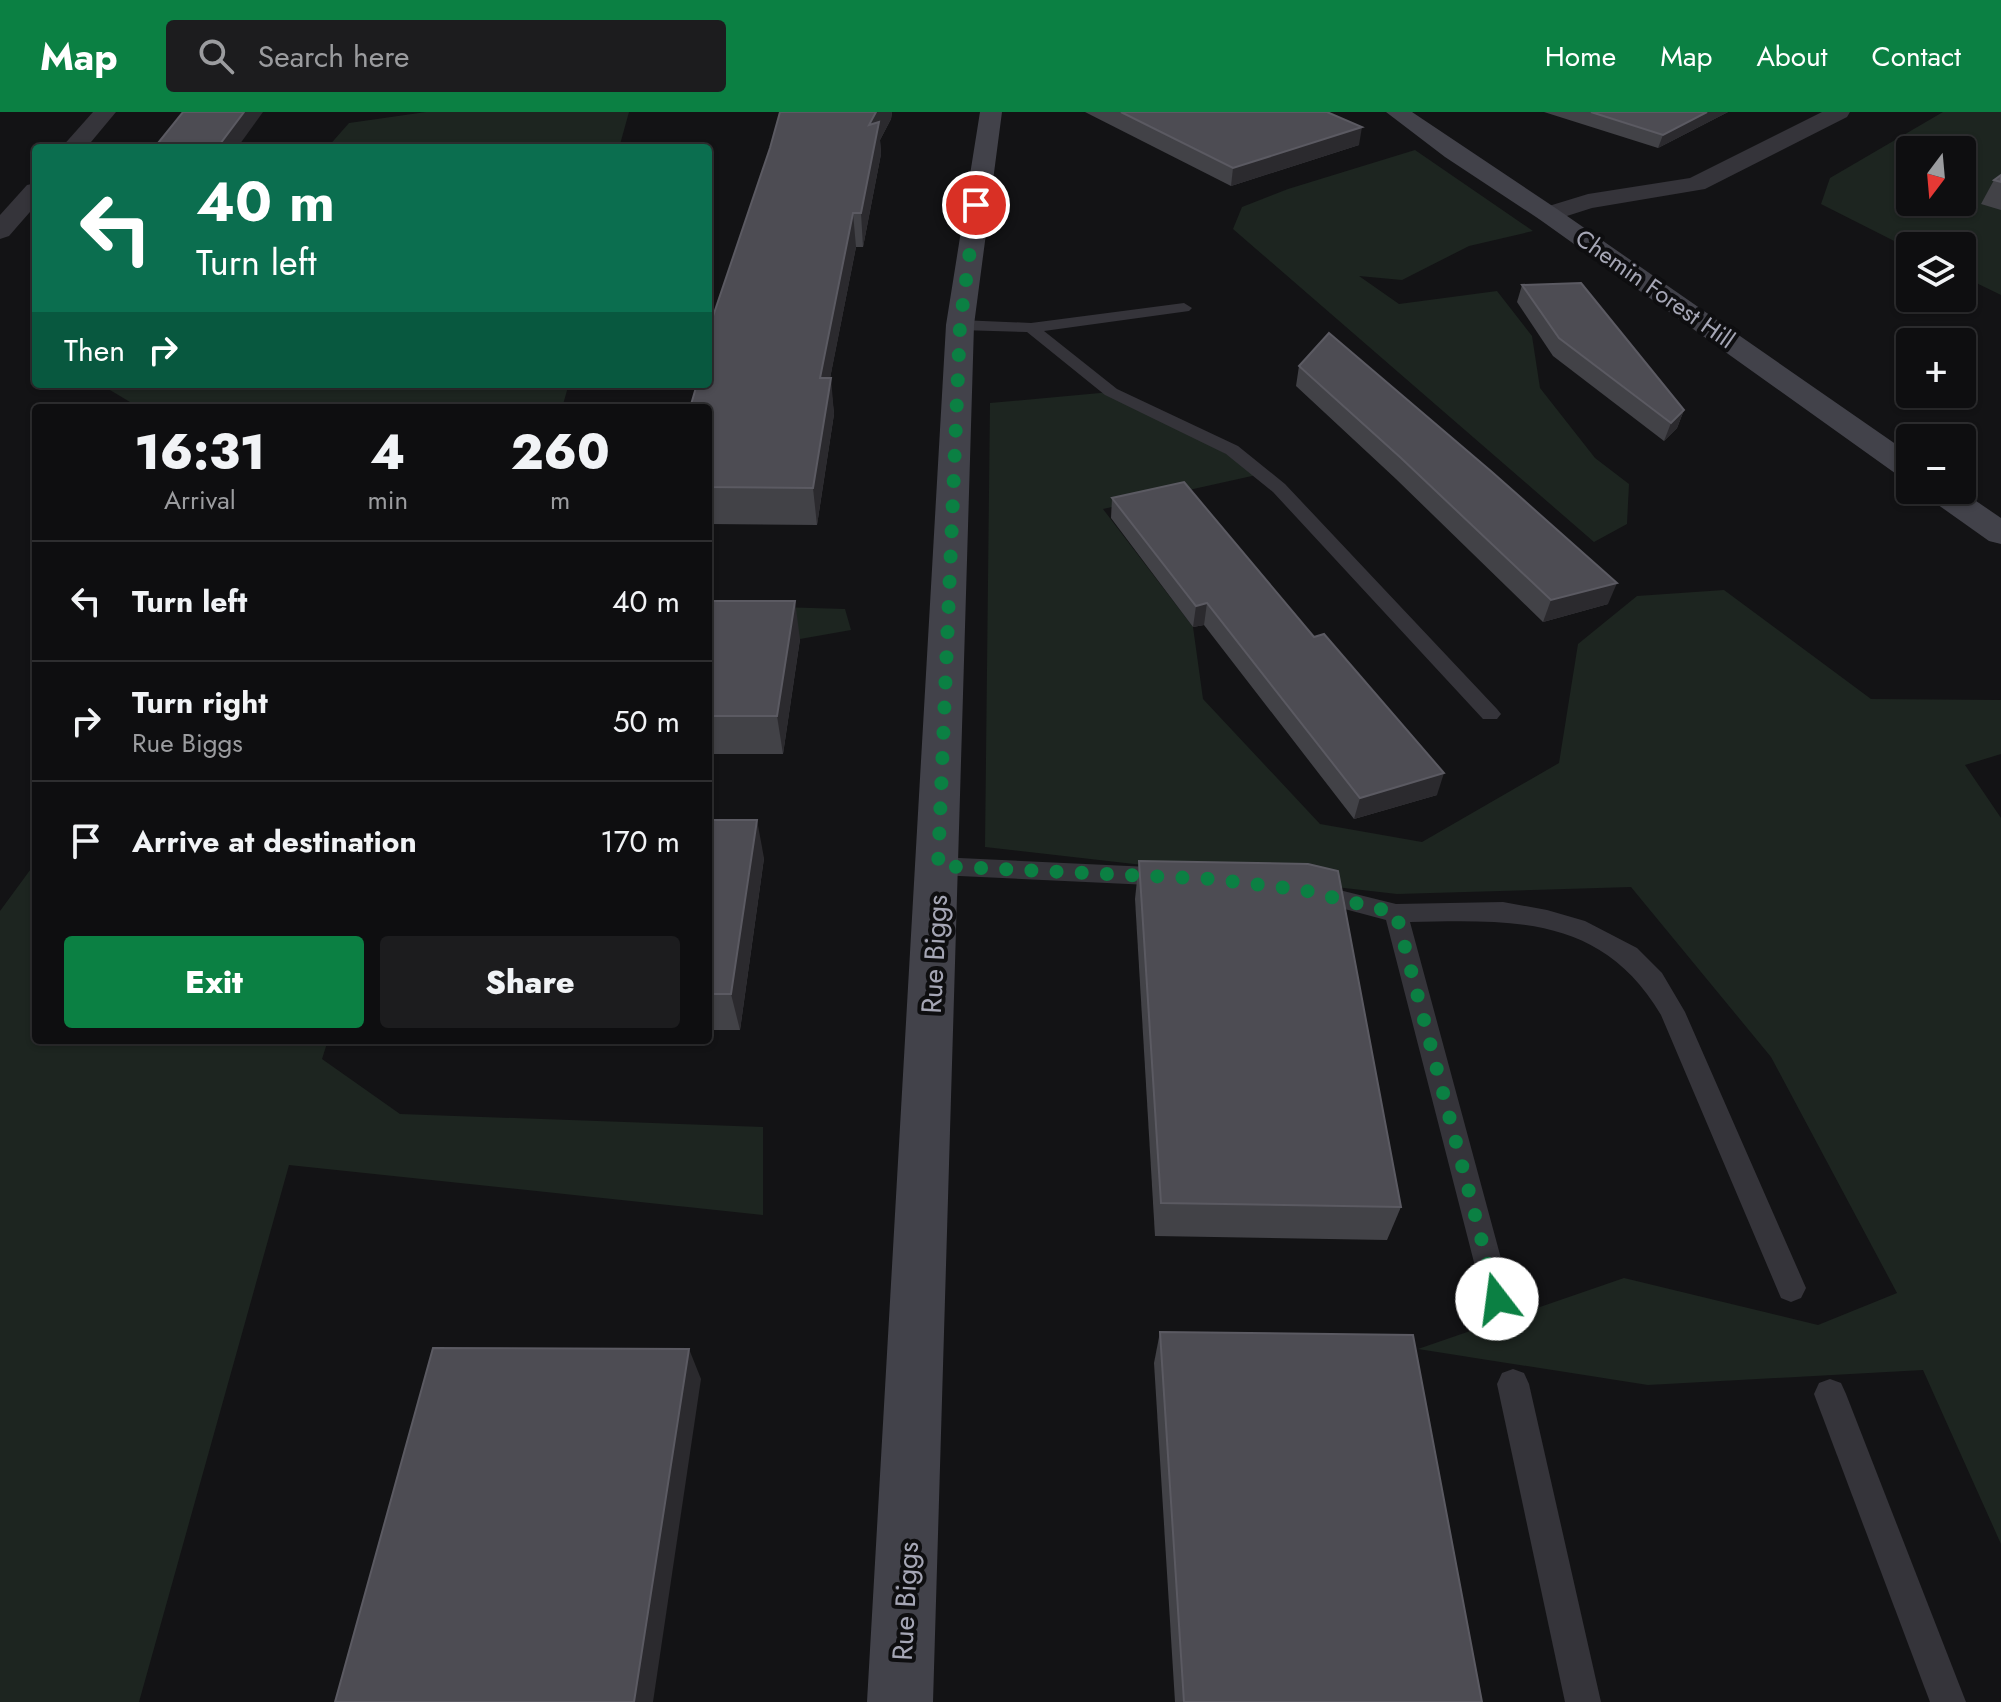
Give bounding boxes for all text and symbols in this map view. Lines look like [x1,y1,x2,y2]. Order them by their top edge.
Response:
search box [166,20,726,92]
text: Map [40,29,118,84]
icon: search [194,34,238,78]
text: Search here [258,35,410,78]
text: Home [1545,36,1616,77]
text: Map [1660,36,1712,77]
text: About [1756,36,1828,77]
text: Contact [1872,36,1961,77]
north arrow [1896,136,1976,216]
map controls [1896,136,1976,504]
text: 40 m [196,161,335,242]
pin [942,171,1010,239]
icon: left [64,176,168,280]
icon: arrive [954,183,998,227]
street label: Chemin Forest Hill [1568,220,1742,357]
button: layers [1896,232,1976,312]
text: Turn left [196,236,317,288]
icon: right [141,328,185,372]
button: + [1896,328,1976,408]
text: Then [64,329,125,372]
text: 16:31 [134,418,265,487]
text: 4 [370,418,405,487]
text: 260 [511,418,610,487]
button: − [1896,424,1976,504]
text: Arrival [164,481,236,519]
text: min [368,481,408,519]
text: m [550,481,570,519]
icon: left [64,579,108,623]
text: Turn left [132,580,247,623]
text: 40 m [612,580,680,623]
text: Turn right [132,681,268,724]
icon: right [64,699,108,743]
text: 50 m [613,700,680,743]
text: Rue Biggs [132,724,243,762]
icon: arrive [64,819,108,863]
text: Arrive at destination [132,820,417,863]
text: 170 m [600,820,680,863]
street label: Rue Biggs [911,893,958,1015]
button: Exit [64,936,364,1028]
button: Share [380,936,680,1028]
position arrow [1455,1257,1539,1341]
street label: Rue Biggs [882,1540,929,1662]

